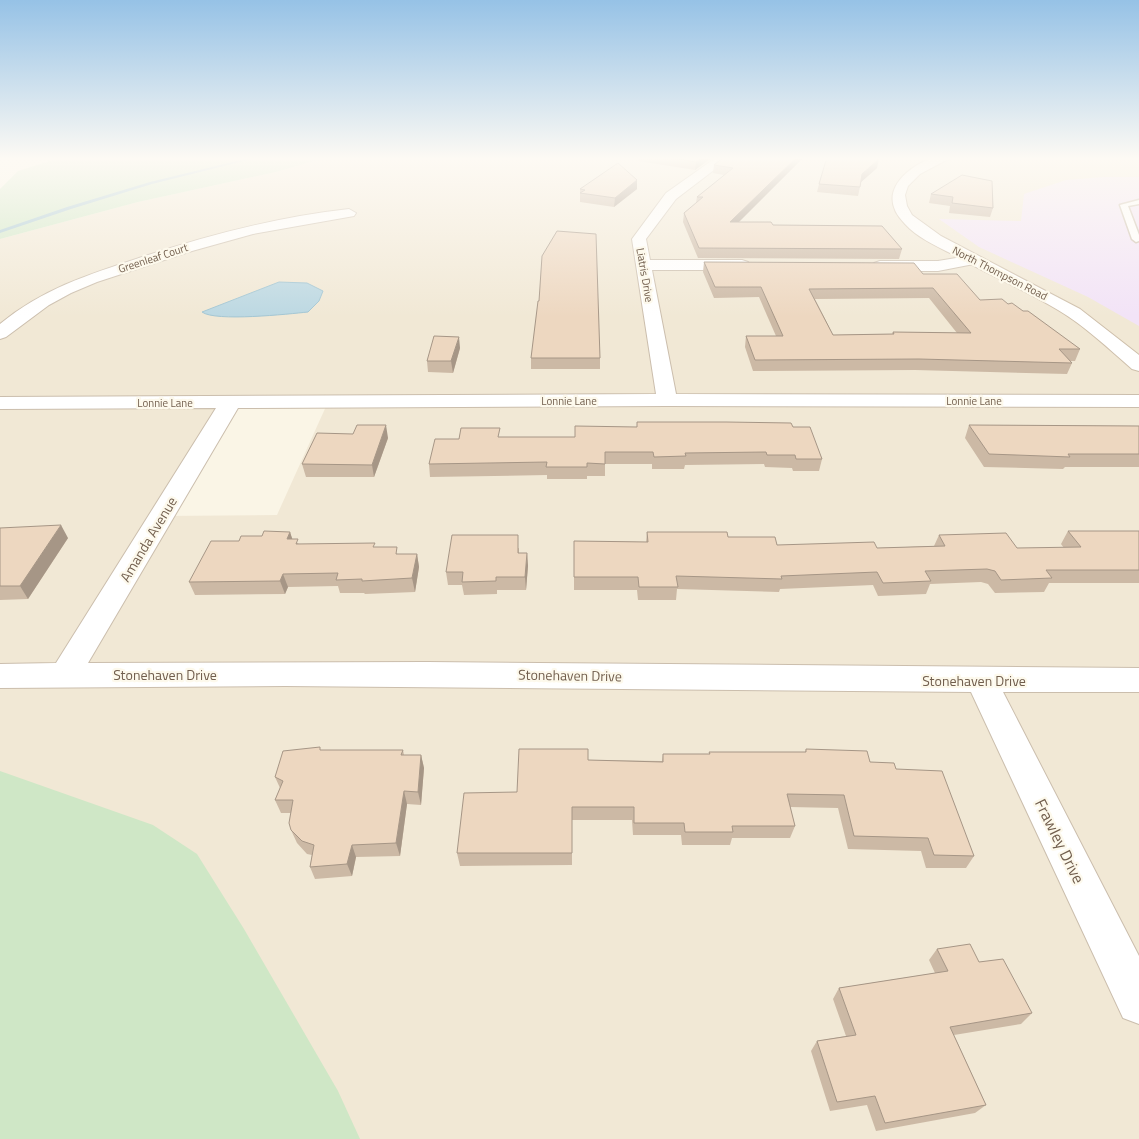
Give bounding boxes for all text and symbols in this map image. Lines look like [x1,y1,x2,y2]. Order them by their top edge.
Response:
street label: Greenleaf Court [116,239,190,277]
street label: North Thompson Road [950,242,1050,304]
street label: Liatris Drive [632,247,658,304]
street label: Lonnie Lane [541,393,597,409]
street label: Lonnie Lane [946,393,1002,409]
street label: Lonnie Lane [137,395,193,411]
street label: Amanda Avenue [114,493,182,585]
street label: Stonehaven Drive [113,664,217,685]
street label: Stonehaven Drive [518,664,622,686]
street label: Stonehaven Drive [922,670,1026,691]
street label: Frawley Drive [1029,795,1091,887]

